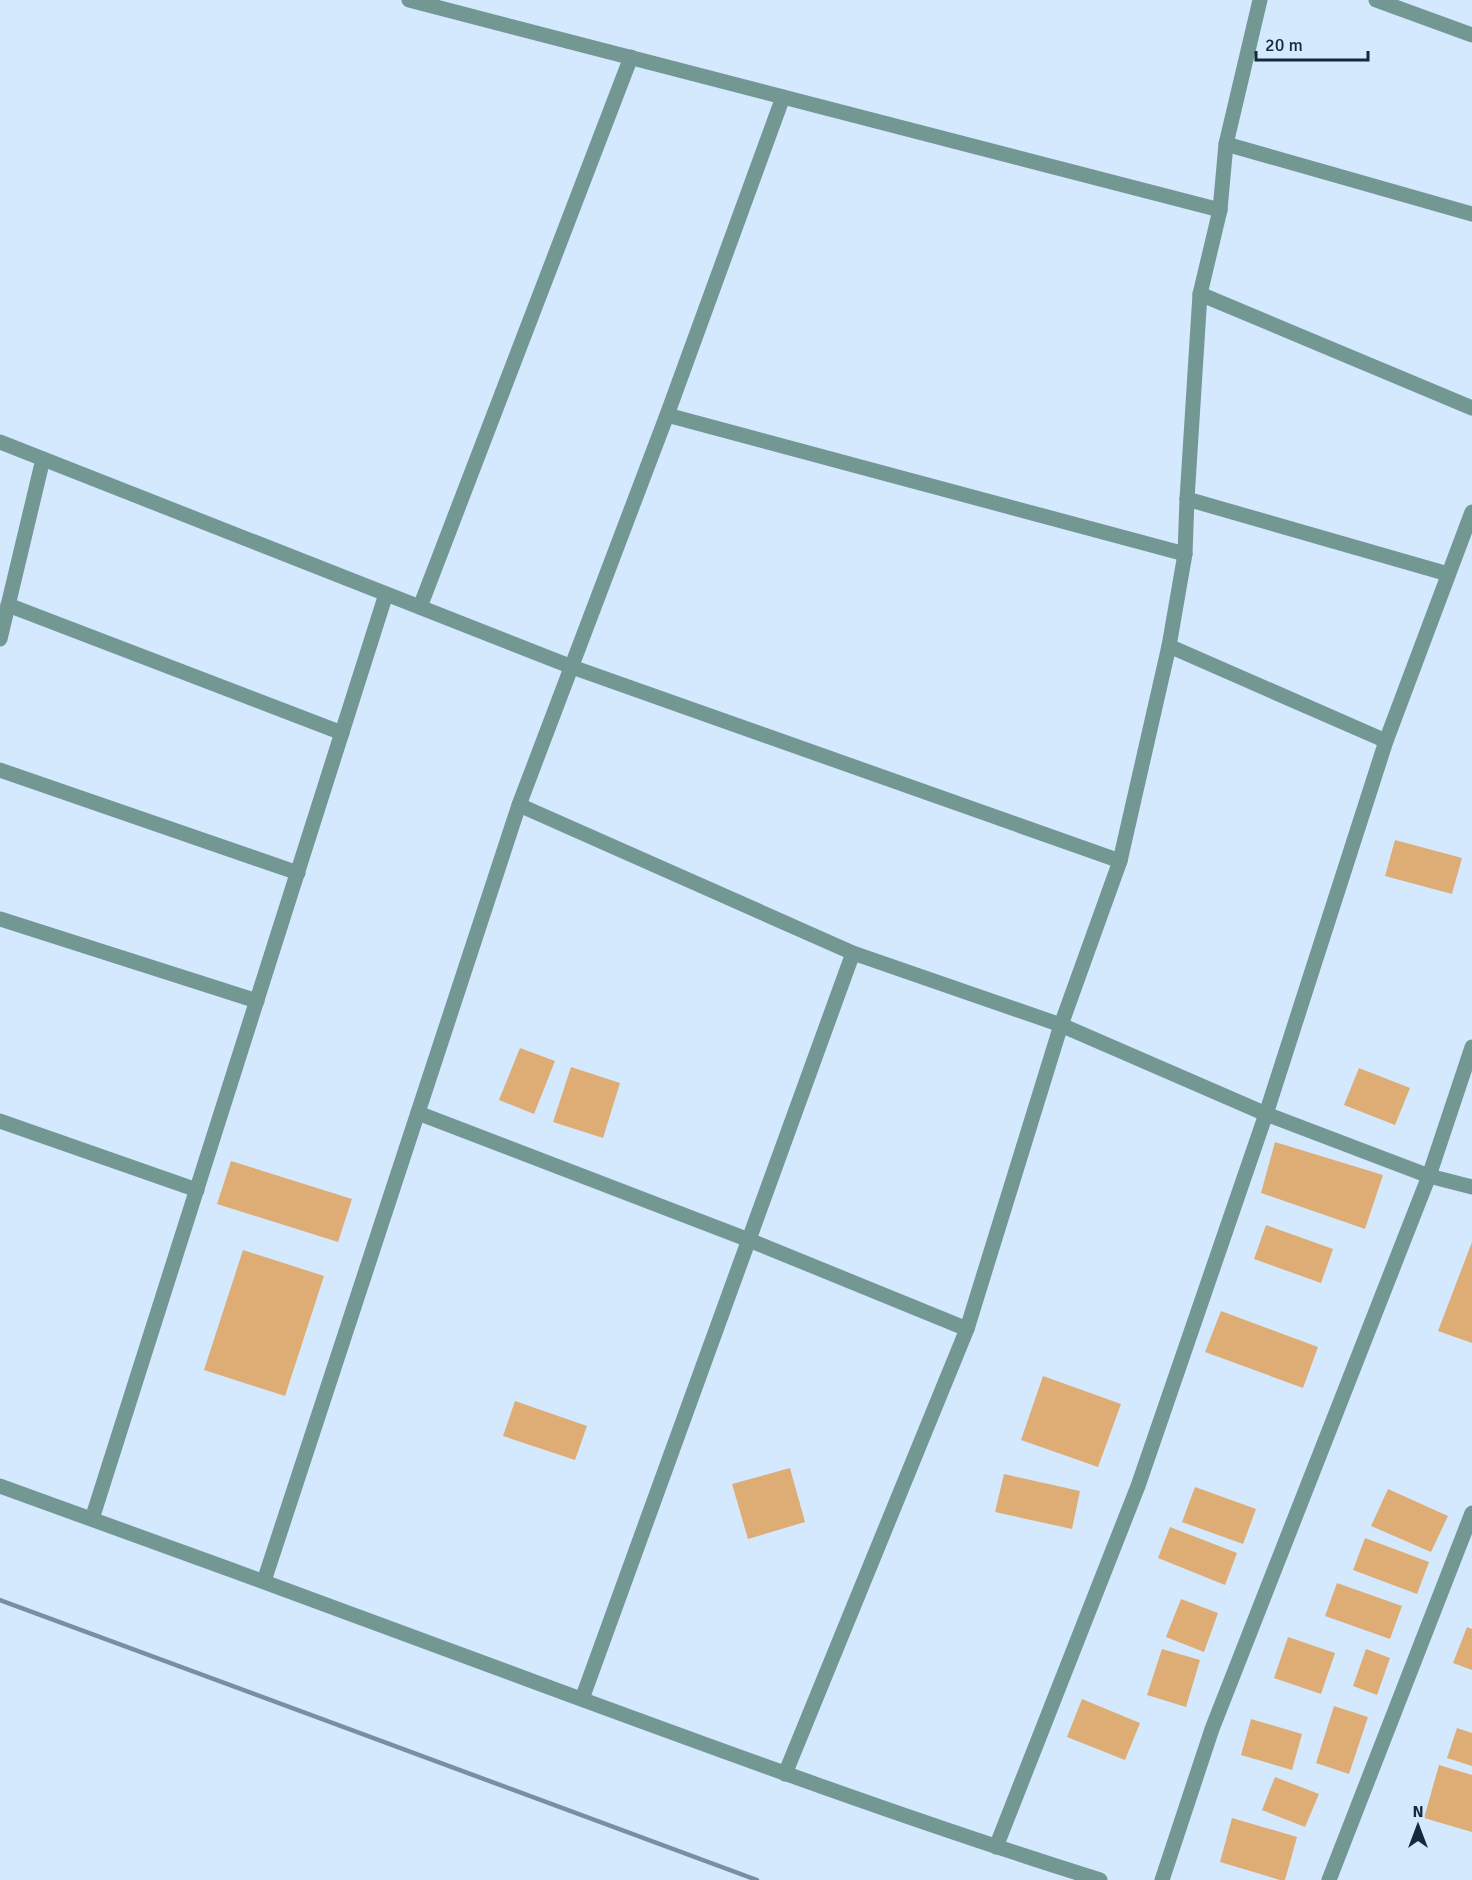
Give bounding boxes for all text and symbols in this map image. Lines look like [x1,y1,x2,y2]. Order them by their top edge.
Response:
scale bar [1256,24,1368,62]
text: 20 m [1265,34,1303,56]
north arrow [1388,1796,1448,1856]
text: N [1412,1802,1424,1822]

